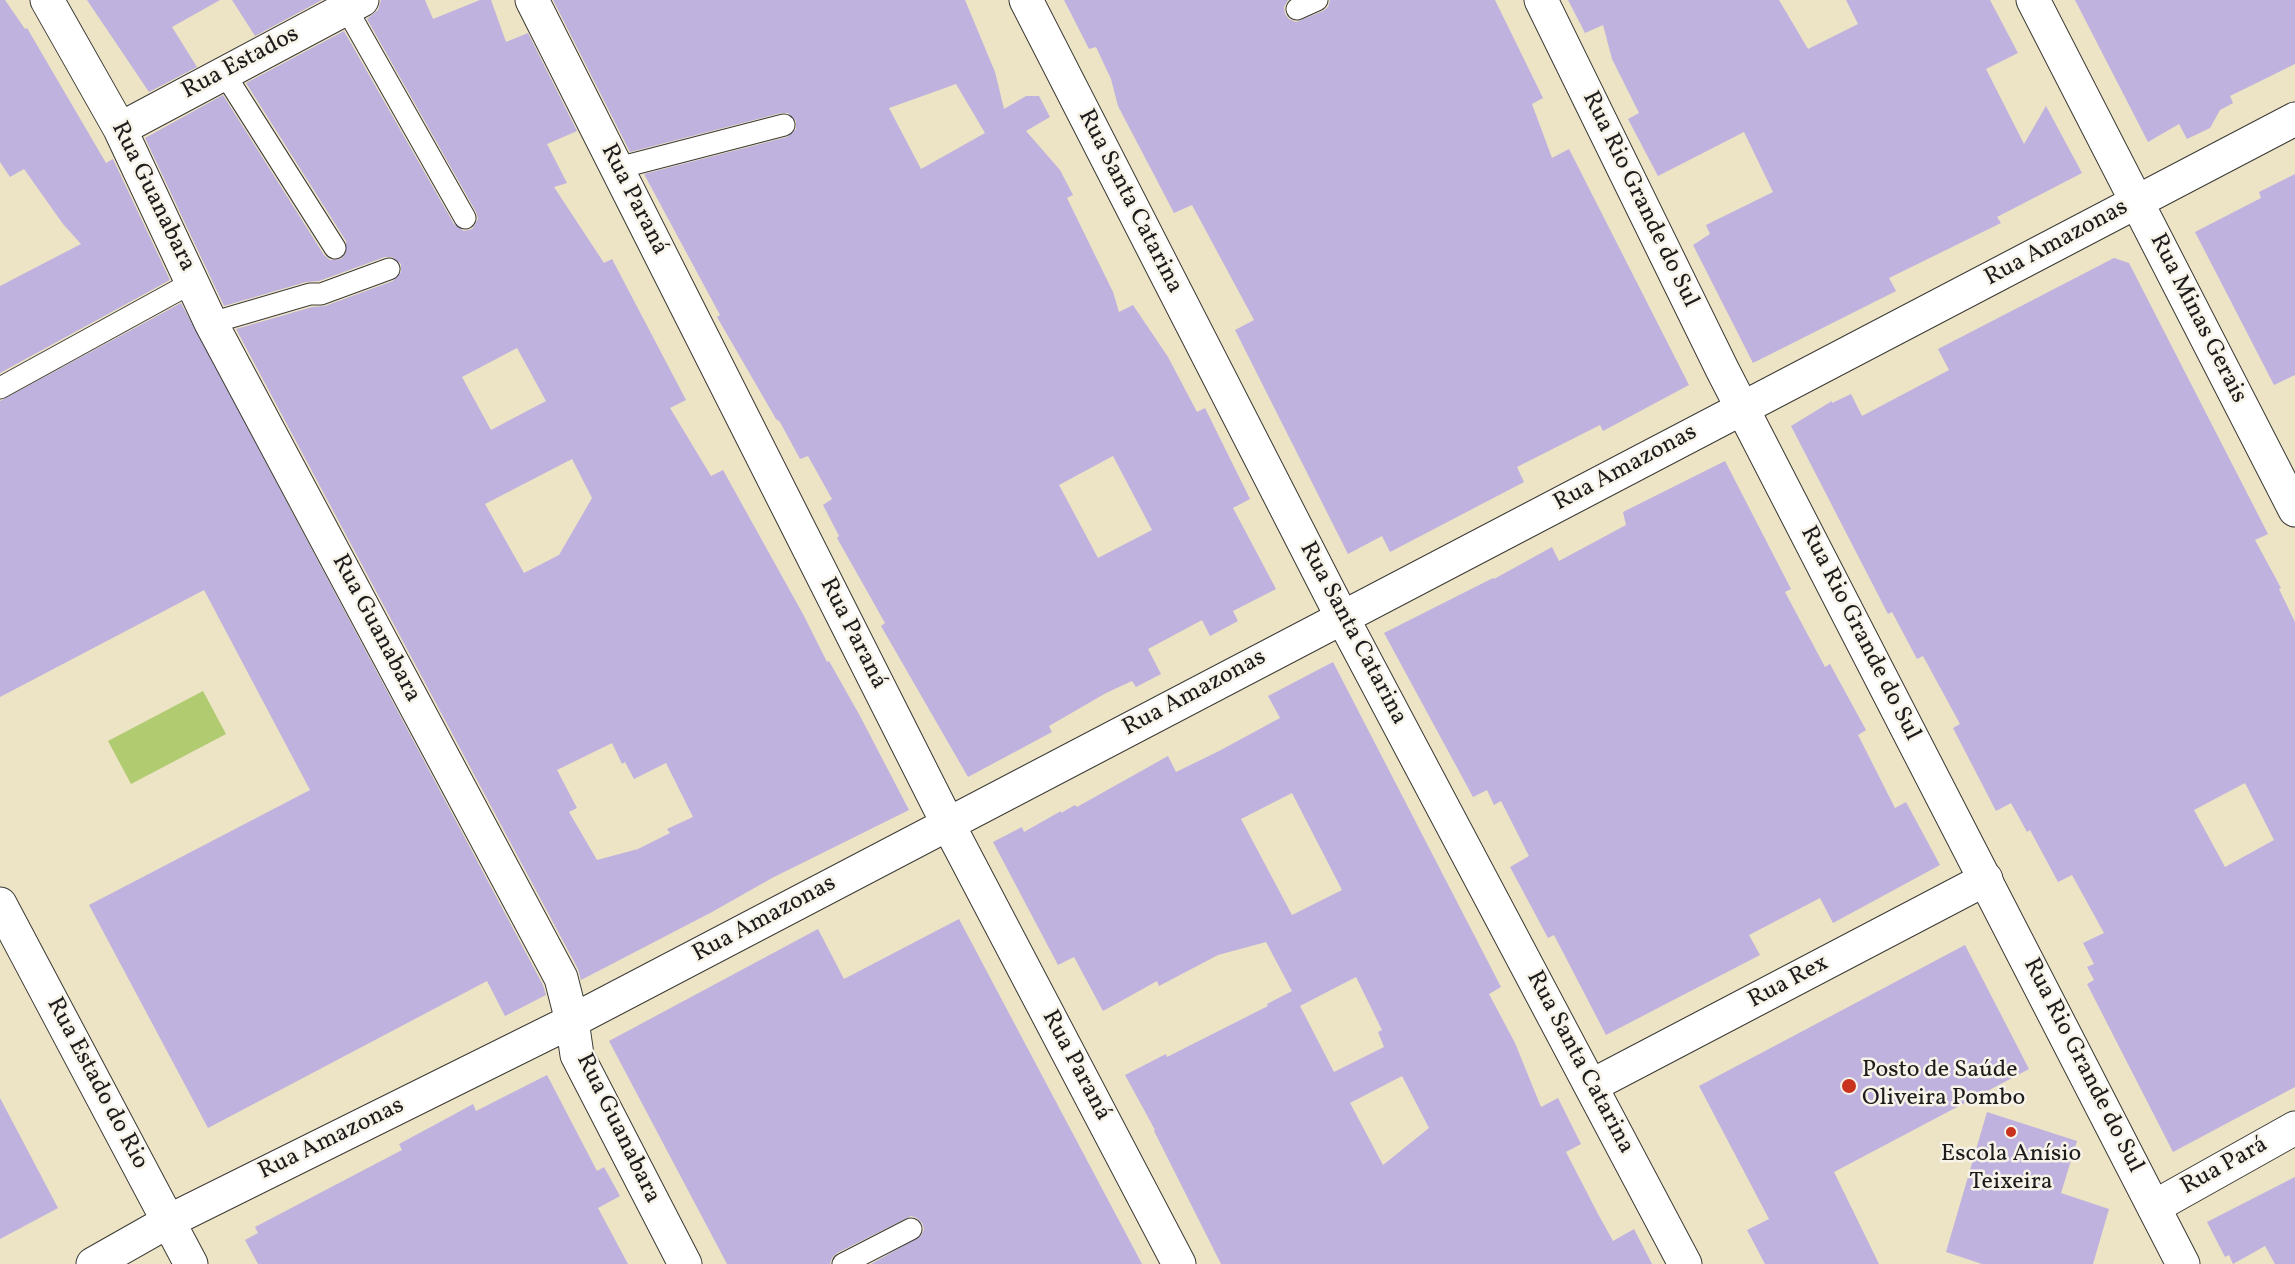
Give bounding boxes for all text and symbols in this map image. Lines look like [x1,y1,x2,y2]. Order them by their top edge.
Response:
street label: Rua Estados [178,21,304,107]
street label: Rua Rio Grande do Sul [1574,87,1704,313]
street label: Rua Santa Catarina [1070,105,1188,299]
street label: Rua Guanabara [103,117,201,277]
street label: Rua Paraná [593,140,673,260]
street label: Rua Amazonas [1980,194,2134,294]
street label: Rua Minas Gerais [2142,230,2252,408]
street label: Rua Amazonas [1549,419,1703,519]
street label: Rua Rio Grande do Sul [1792,522,1926,746]
street label: Rua Santa Catarina [1292,538,1412,730]
street label: Rua Guanabara [324,550,426,708]
street label: Rua Paraná [812,574,892,694]
street label: Rua Amazonas [1118,644,1272,744]
street label: Rua Amazonas [688,870,842,970]
street label: Rua Rex [1744,950,1834,1016]
street label: Rua Rio Grande do Sul [2015,954,2149,1178]
street label: Rua Santa Catarina [1519,967,1639,1159]
street label: Rua Estado do Rio [39,993,153,1175]
street label: Rua Paraná [1034,1006,1116,1126]
street label: Rua Guanabara [568,1049,666,1209]
place label: Posto de Saúde Oliveira Pombo [1862,1058,2025,1114]
marker: Posto de Saúde Oliveira Pombo [1840,1077,1858,1095]
street label: Rua Amazonas [255,1092,409,1188]
marker: Escola Anísio Teixeira [2004,1125,2018,1139]
street label: Rua Pará [2177,1131,2273,1203]
place label: Escola Anísio Teixeira [1941,1142,2081,1198]

